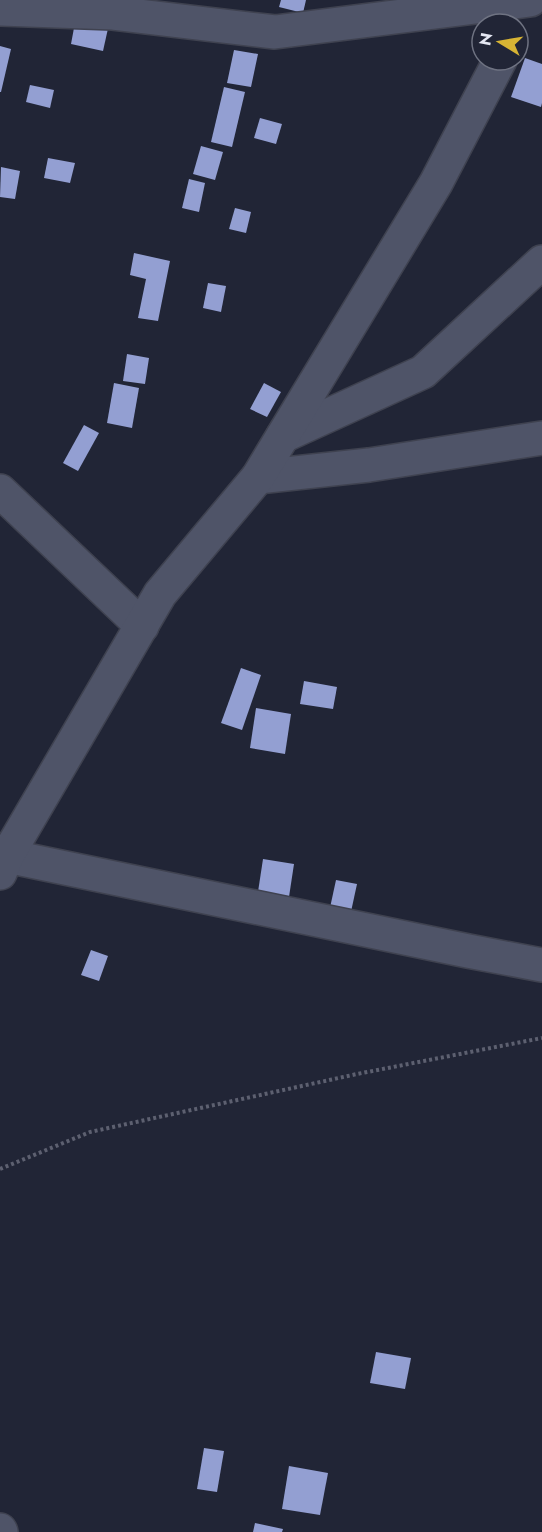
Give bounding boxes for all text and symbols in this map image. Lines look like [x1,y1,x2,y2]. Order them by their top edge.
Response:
north arrow [470,12,530,72]
text: N [473,31,498,48]

